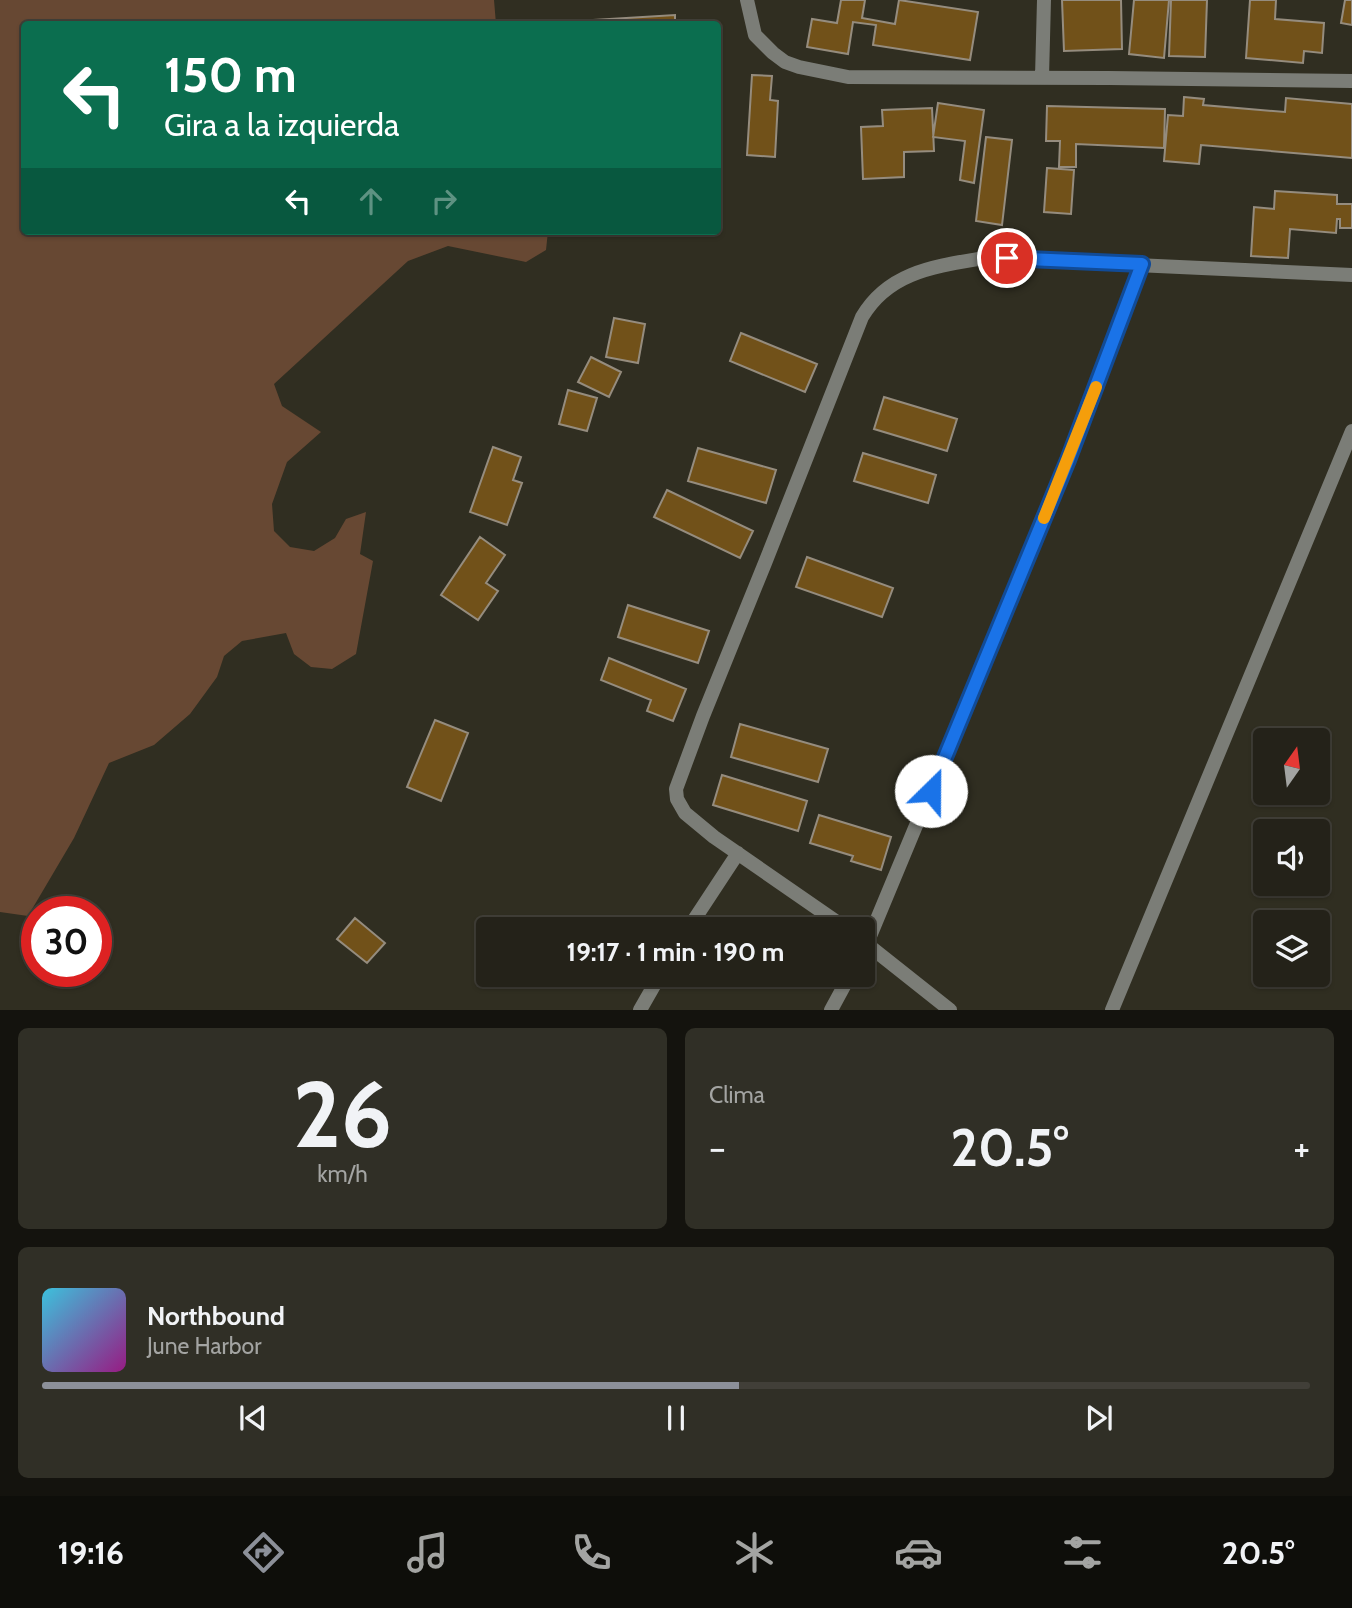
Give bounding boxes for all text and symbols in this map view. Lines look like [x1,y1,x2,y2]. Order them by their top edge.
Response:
text: 150 m [164,45,297,104]
icon: left [49,49,140,140]
text: Gira a la izquierda [164,105,399,144]
icon: left [279,182,317,220]
icon: ahead [352,182,390,220]
icon: right [425,182,463,220]
pin [977,228,1037,288]
icon: arrive [988,239,1026,277]
north arrow [1253,728,1330,805]
map controls [1253,728,1330,987]
position arrow [894,754,968,828]
button: sound [1253,819,1330,896]
speed limit sign: 30 [21,896,112,987]
button: layers [1253,910,1330,987]
text: 19:17 · 1 min · 190 m [567,936,784,968]
text: 26 [293,1059,392,1170]
text: Clima [709,1081,765,1109]
text: 20.5° [950,1116,1069,1179]
text: − [709,1124,726,1171]
text: + [1293,1124,1310,1171]
text: km/h [317,1160,368,1188]
text: Northbound [147,1300,285,1332]
text: June Harbor [147,1332,261,1360]
icon: previous [234,1399,272,1437]
icon: pause [657,1399,695,1437]
icon: next [1080,1399,1118,1437]
icon: directions [239,1528,288,1577]
icon: music [403,1528,452,1577]
icon: phone [567,1528,616,1577]
icon: climate [730,1528,779,1577]
icon: car [894,1528,943,1577]
icon: filters [1058,1528,1107,1577]
text: 19:16 [57,1533,124,1572]
text: 20.5° [1222,1533,1295,1572]

